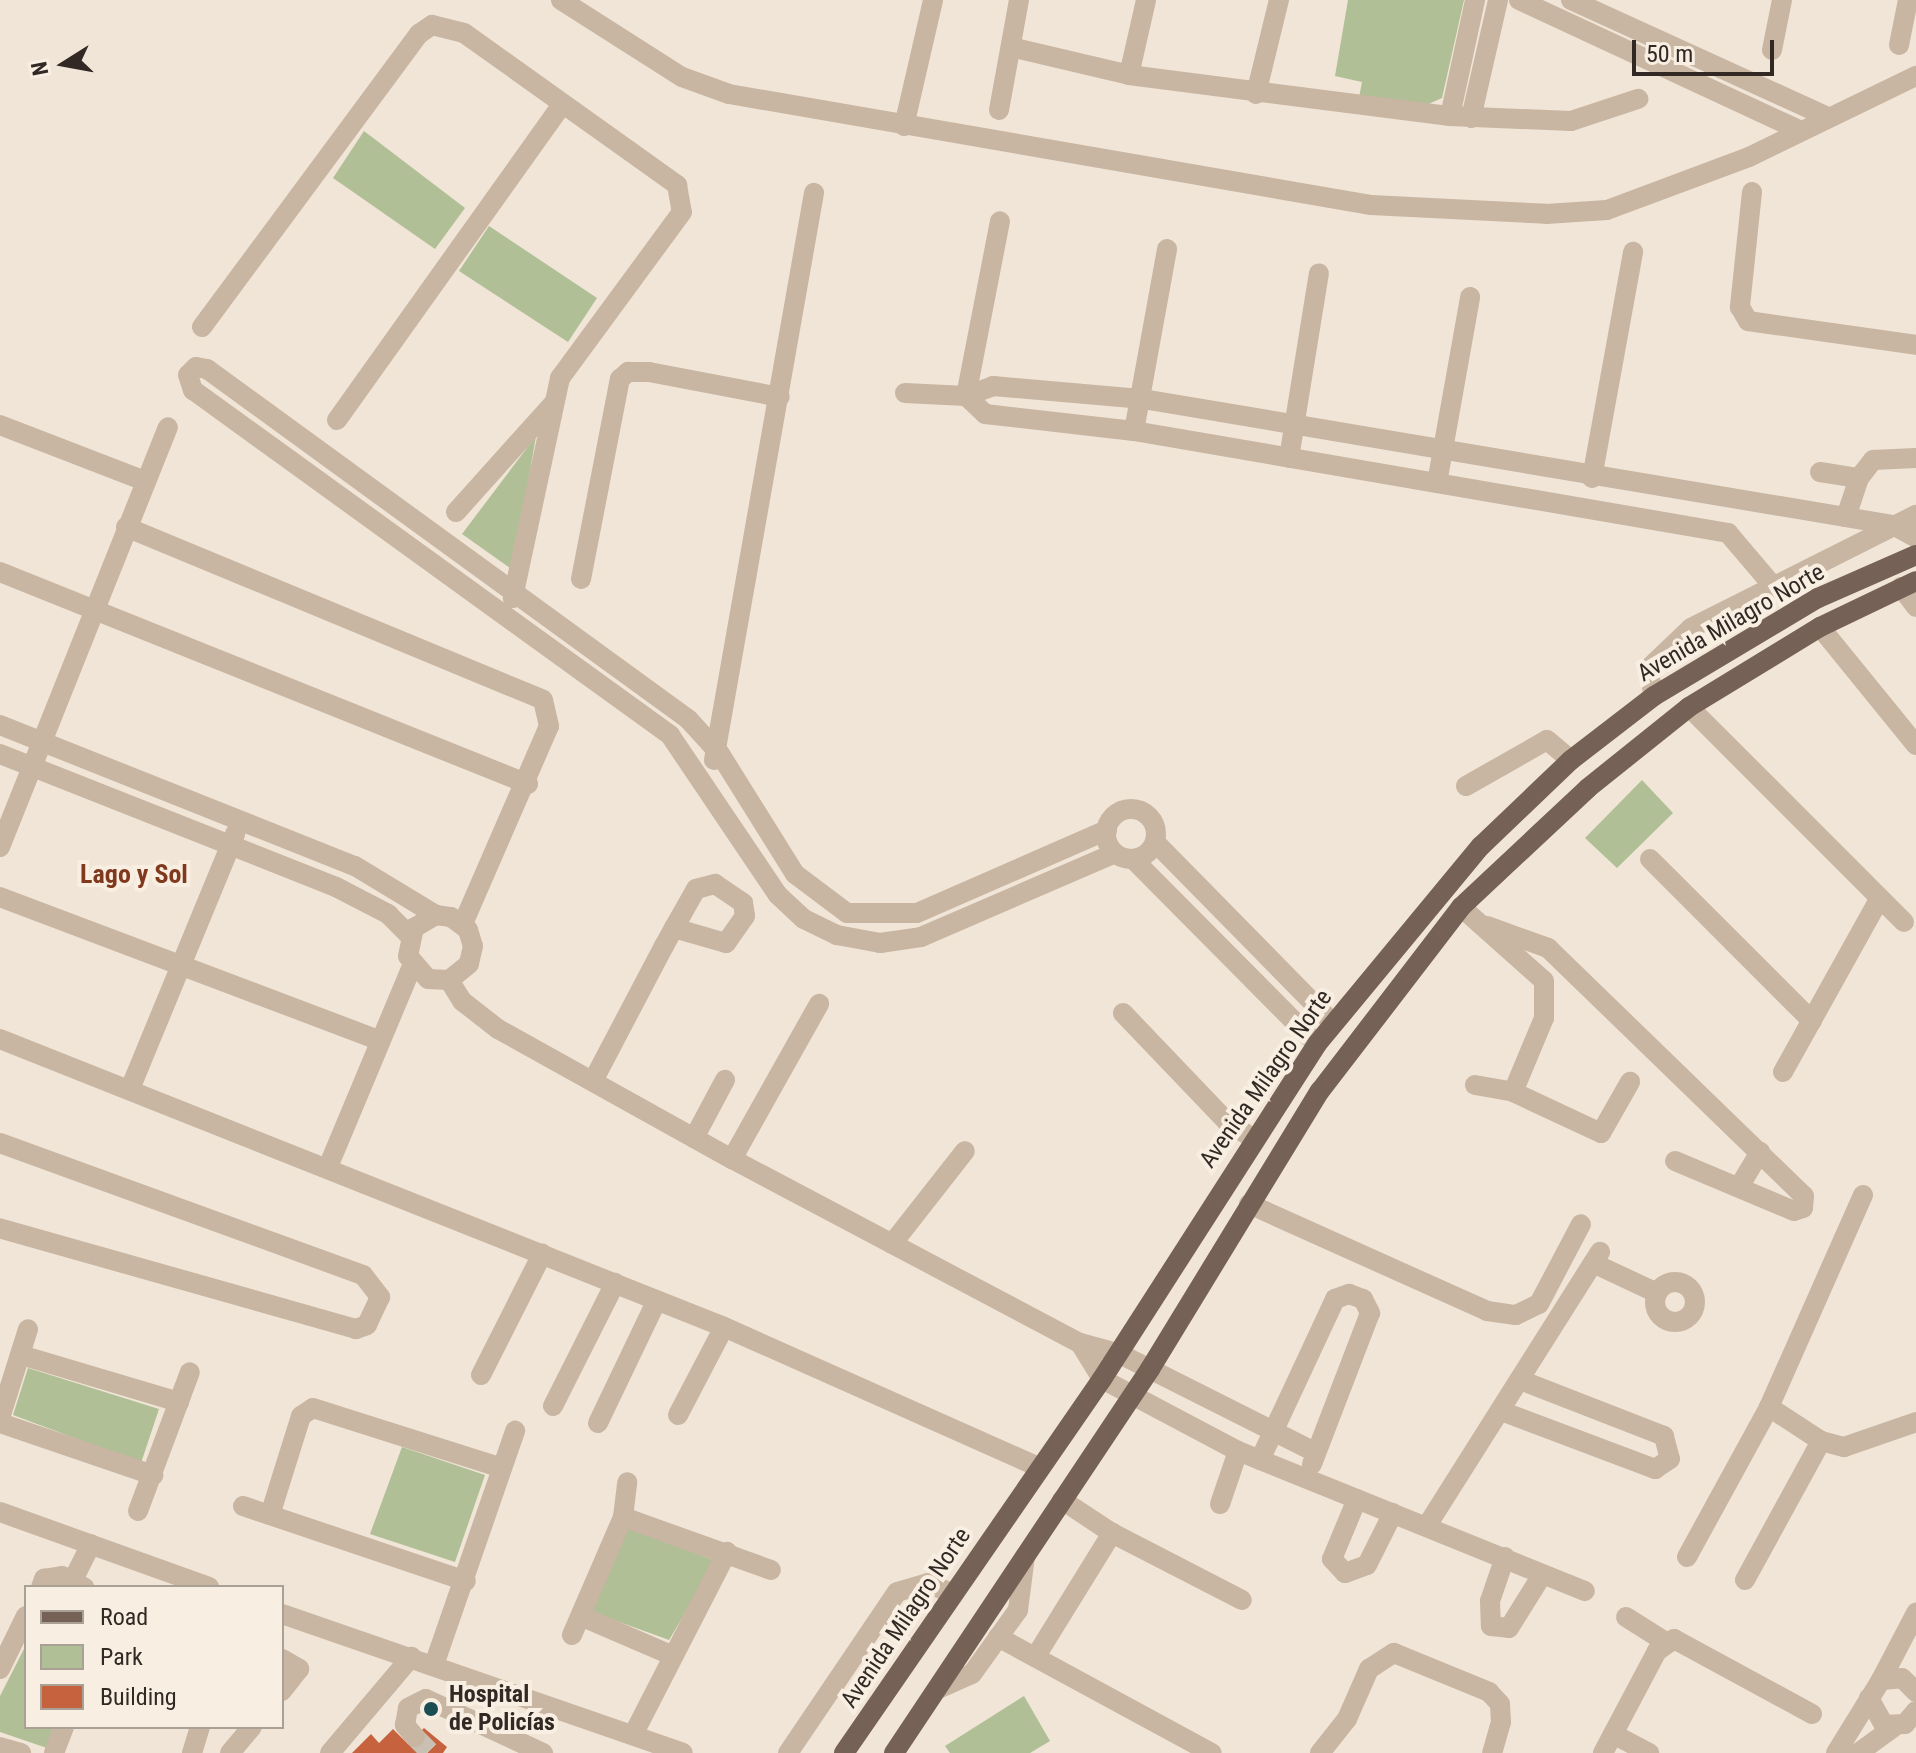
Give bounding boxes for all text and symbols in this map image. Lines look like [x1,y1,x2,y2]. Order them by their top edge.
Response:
north arrow [24,24,104,104]
scale bar [1636,24,1778,74]
text: 50 m [1646,40,1693,68]
text: N [26,60,54,78]
street label: Avenida Milagro Norte [1632,558,1830,688]
district label: Lago y Sol [80,859,188,891]
street label: Avenida Milagro Norte [1194,984,1338,1174]
street label: Avenida Milagro Norte [835,1523,977,1713]
legend [24,1585,284,1729]
text: Road [100,1603,148,1631]
text: Park [100,1643,143,1671]
place label: Hospital de Policías [449,1681,555,1737]
text: Building [100,1683,177,1711]
marker: Hospital de Policías [420,1698,442,1720]

